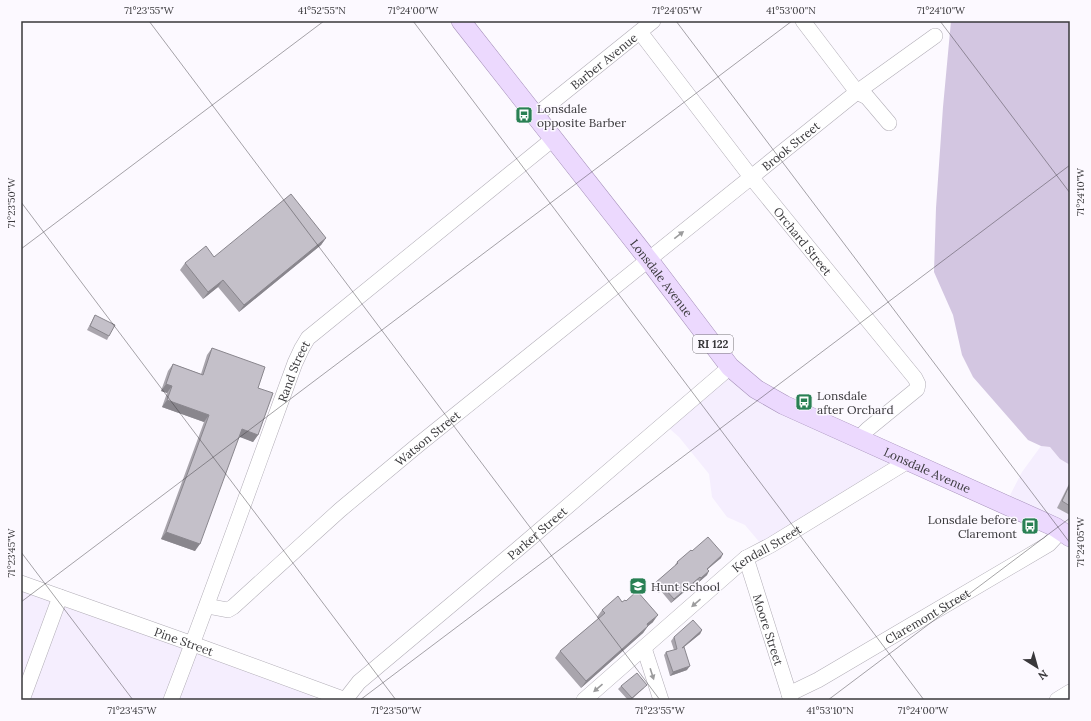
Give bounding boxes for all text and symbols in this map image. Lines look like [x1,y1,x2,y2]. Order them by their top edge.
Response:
text: 71°23'55"W [124,4,175,17]
text: 41°52'55"N [298,4,346,17]
text: 71°24'00"W [388,4,439,17]
text: 71°24'05"W [652,4,703,17]
text: 41°53'00"N [766,4,816,17]
text: 71°24'10"W [917,4,966,17]
street label: Barber Avenue [567,29,640,92]
place label: Lonsdale opposite Barber [537,101,627,130]
bus stop icon: Lonsdale opposite Barber [514,105,534,125]
street label: Brook Street [758,117,823,173]
text: 71°24'10"W [1074,167,1087,216]
text: 71°23'50"W [5,177,18,228]
street label: Orchard Street [771,204,836,278]
one-way arrow [673,230,684,239]
street label: Lonsdale Avenue [627,236,697,320]
road number: RI 122 [693,335,733,353]
street label: Rand Street [274,337,313,404]
place label: Lonsdale after Orchard [817,388,894,417]
bus stop icon: Lonsdale after Orchard [794,392,814,412]
street label: Watson Street [392,407,463,469]
street label: Lonsdale Avenue [882,443,974,496]
street label: Parker Street [504,503,570,562]
place label: Lonsdale before Claremont [928,512,1017,541]
bus stop icon: Lonsdale before Claremont [1020,516,1040,536]
text: 71°24'05"W [1074,516,1087,567]
street label: Kendall Street [728,521,804,575]
text: 71°23'45"W [5,527,18,578]
school or university icon: Hunt School [628,576,648,596]
place label: Hunt School [651,579,720,594]
street label: Claremont Street [882,585,973,647]
street label: Moore Street [750,592,787,667]
one-way arrow [690,598,701,607]
street label: Pine Street [152,623,216,659]
north arrow [1017,647,1057,687]
text: N [1035,667,1051,683]
one-way arrow [650,668,656,680]
one-way arrow [592,684,603,693]
text: 71°23'45"W [108,704,158,717]
text: 71°23'50"W [371,704,422,717]
text: 71°23'55"W [635,704,686,717]
text: 41°53'10"N [806,704,854,717]
text: 71°24'00"W [898,704,949,717]

